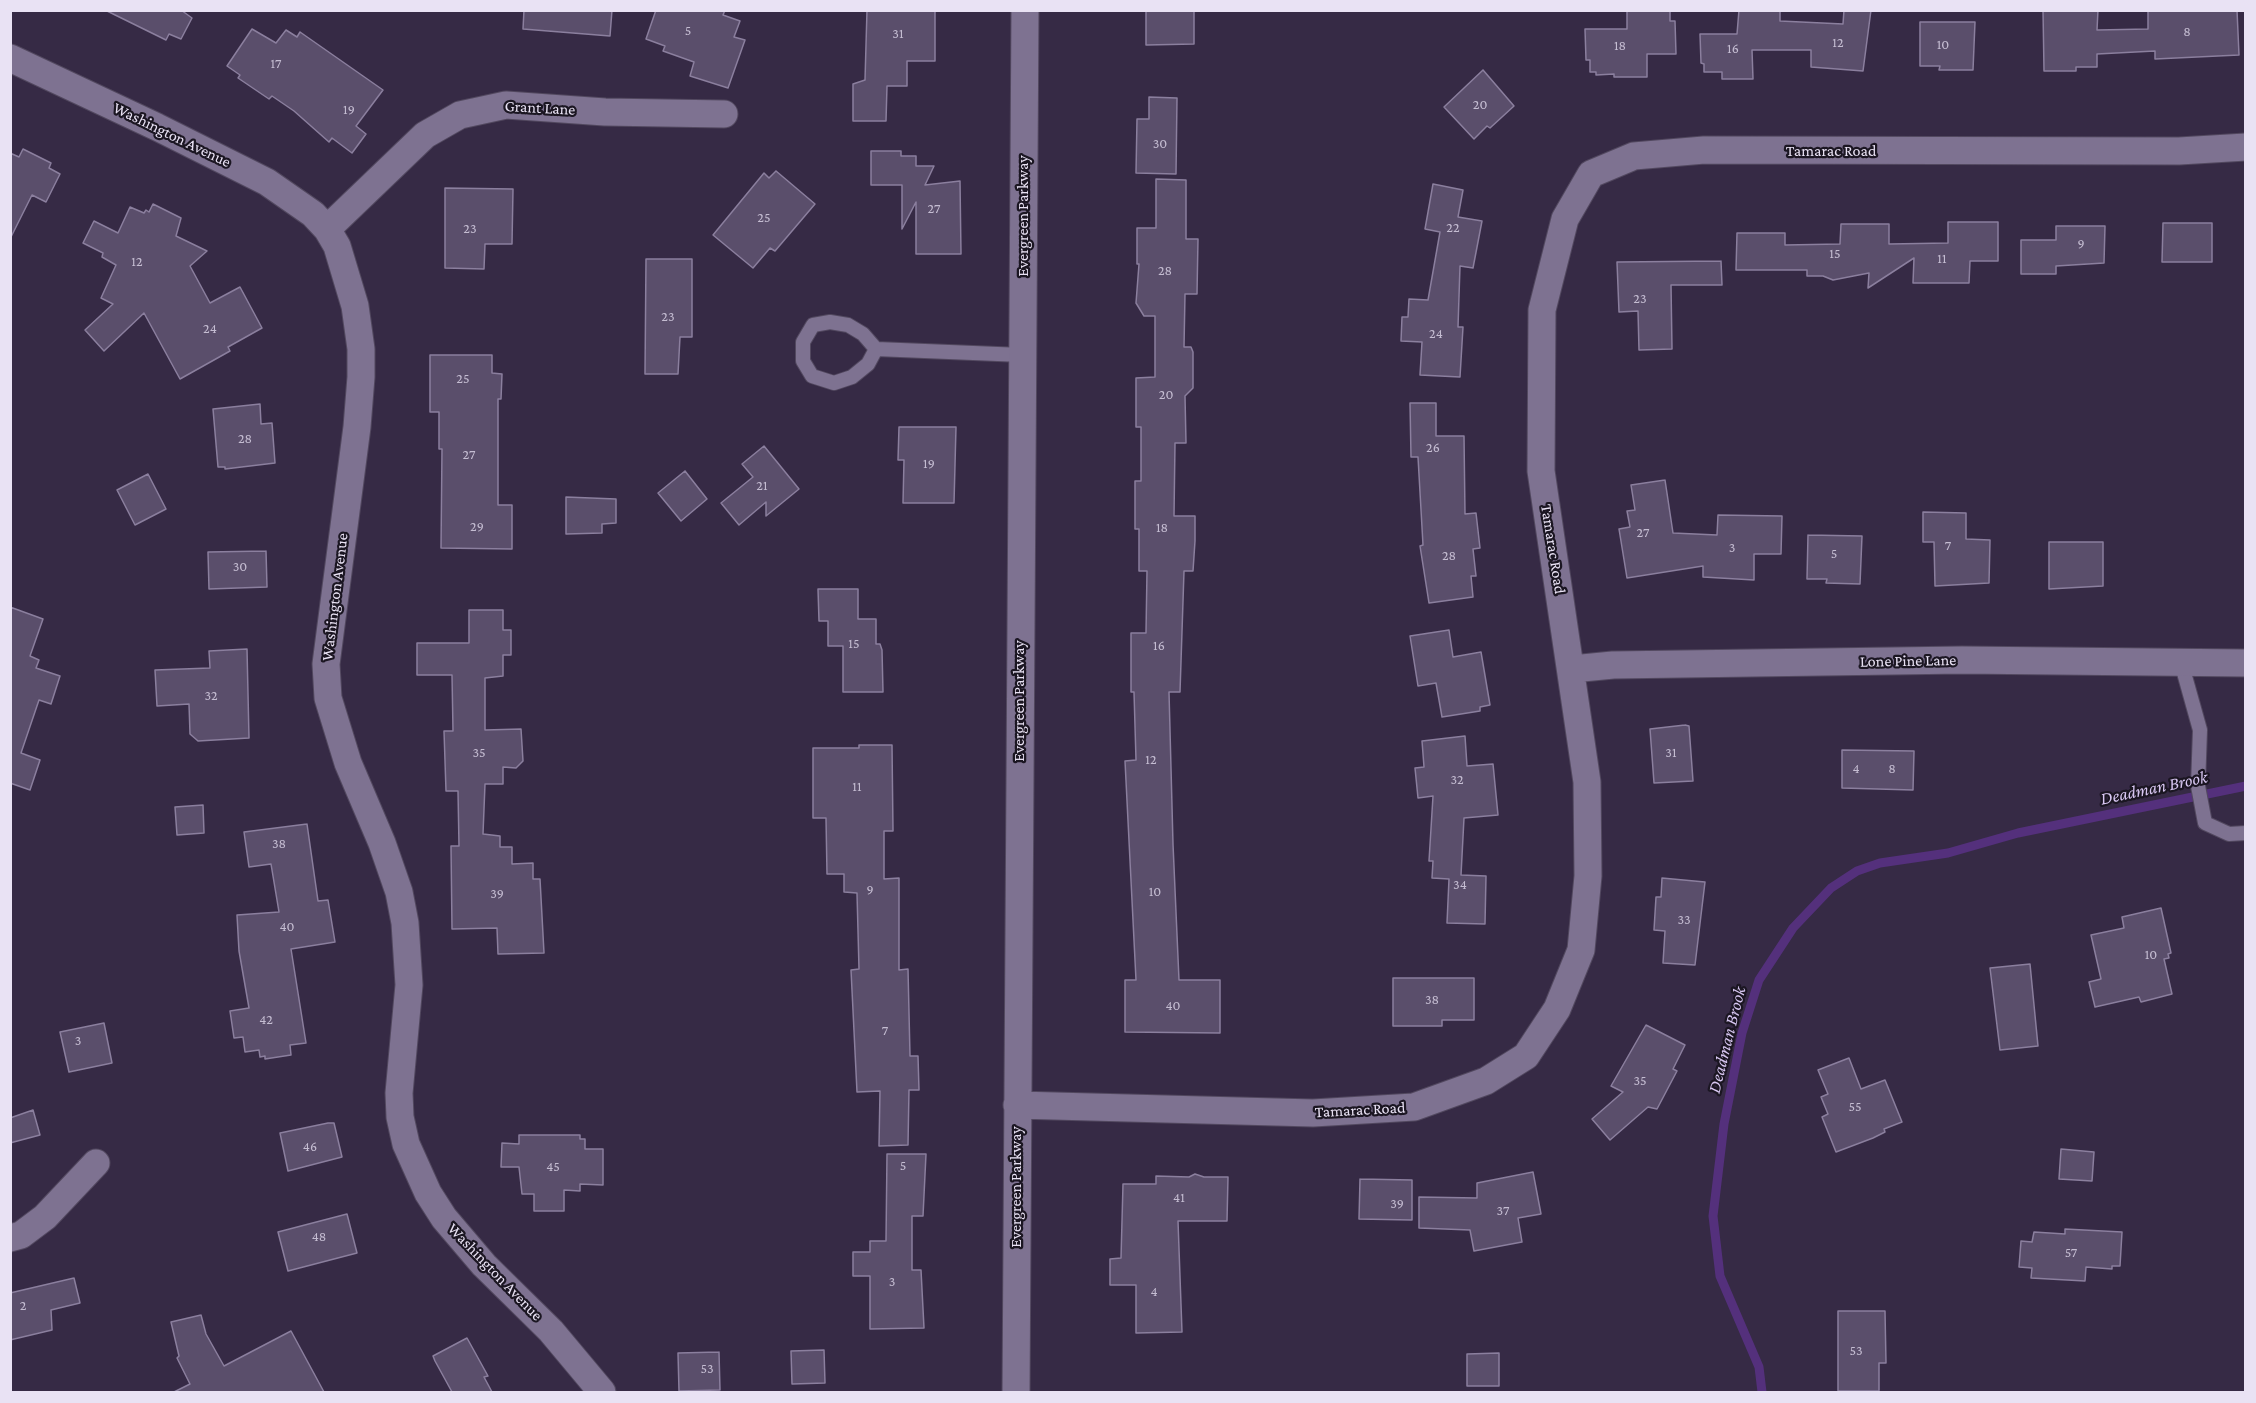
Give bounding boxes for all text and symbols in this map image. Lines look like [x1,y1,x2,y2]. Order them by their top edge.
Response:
house number: 5 [685,23,691,39]
house number: 8 [2183,24,2191,40]
house number: 31 [892,26,904,42]
house number: 12 [1832,35,1844,51]
house number: 10 [1937,37,1949,53]
house number: 18 [1614,38,1626,54]
house number: 16 [1727,41,1739,57]
house number: 17 [270,56,282,72]
street label: Grant Lane [504,97,576,119]
house number: 20 [1473,97,1487,113]
street label: Washington Avenue [110,98,234,172]
house number: 19 [343,102,355,118]
house number: 30 [1153,136,1167,152]
street label: Tamarac Road [1786,141,1876,161]
street label: Evergreen Parkway [1013,155,1033,277]
house number: 27 [928,201,940,217]
house number: 25 [757,210,771,226]
house number: 22 [1446,220,1460,236]
house number: 23 [463,221,477,237]
house number: 9 [2077,236,2085,252]
house number: 15 [1829,246,1841,262]
house number: 11 [1937,251,1947,267]
house number: 12 [131,254,143,270]
house number: 28 [1158,263,1172,279]
house number: 23 [1633,291,1647,307]
house number: 23 [661,309,675,325]
house number: 24 [203,321,217,337]
house number: 24 [1429,326,1443,342]
house number: 25 [456,371,470,387]
house number: 20 [1159,387,1173,403]
house number: 28 [238,431,252,447]
house number: 26 [1426,440,1440,456]
house number: 27 [463,447,475,463]
house number: 19 [923,456,935,472]
house number: 21 [756,478,768,494]
street label: Tamarac Road [1536,503,1570,595]
house number: 29 [470,519,484,535]
house number: 18 [1156,520,1168,536]
house number: 27 [1637,525,1649,541]
street label: Washington Avenue [318,532,352,662]
house number: 7 [1945,538,1951,554]
house number: 3 [1729,540,1735,556]
house number: 5 [1831,546,1837,562]
house number: 28 [1442,548,1456,564]
house number: 30 [233,559,247,575]
house number: 15 [848,636,860,652]
house number: 16 [1153,638,1165,654]
street label: Evergreen Parkway [1009,640,1029,762]
street label: Lone Pine Lane [1860,651,1956,671]
house number: 32 [204,688,218,704]
house number: 35 [472,745,486,761]
house number: 31 [1665,745,1677,761]
house number: 12 [1145,752,1157,768]
house number: 4 [1852,761,1860,777]
house number: 8 [1888,761,1896,777]
water label: Deadman Brook [2098,766,2210,810]
house number: 32 [1450,772,1464,788]
house number: 11 [852,779,862,795]
house number: 38 [272,836,286,852]
house number: 34 [1453,877,1467,893]
house number: 9 [866,882,874,898]
house number: 10 [1149,884,1161,900]
house number: 39 [490,886,504,902]
house number: 33 [1677,912,1691,928]
house number: 40 [279,919,295,935]
house number: 10 [2145,947,2157,963]
water label: Deadman Brook [1703,985,1751,1095]
house number: 38 [1425,992,1439,1008]
house number: 40 [1165,998,1181,1014]
house number: 42 [259,1012,273,1028]
house number: 7 [882,1023,888,1039]
house number: 3 [75,1033,81,1049]
house number: 35 [1633,1073,1647,1089]
street label: Tamarac Road [1314,1098,1406,1122]
house number: 55 [1848,1099,1862,1115]
street label: Evergreen Parkway [1006,1126,1026,1248]
house number: 46 [303,1139,317,1155]
house number: 5 [900,1158,906,1174]
house number: 45 [546,1159,560,1175]
house number: 41 [1173,1190,1185,1206]
house number: 39 [1390,1196,1404,1212]
house number: 37 [1497,1203,1509,1219]
street label: Washington Avenue [443,1219,547,1325]
house number: 48 [312,1229,326,1245]
house number: 57 [2065,1245,2077,1261]
house number: 3 [889,1274,895,1290]
house number: 4 [1150,1284,1158,1300]
house number: 2 [20,1298,26,1314]
house number: 53 [1849,1343,1863,1359]
house number: 53 [700,1361,714,1377]

